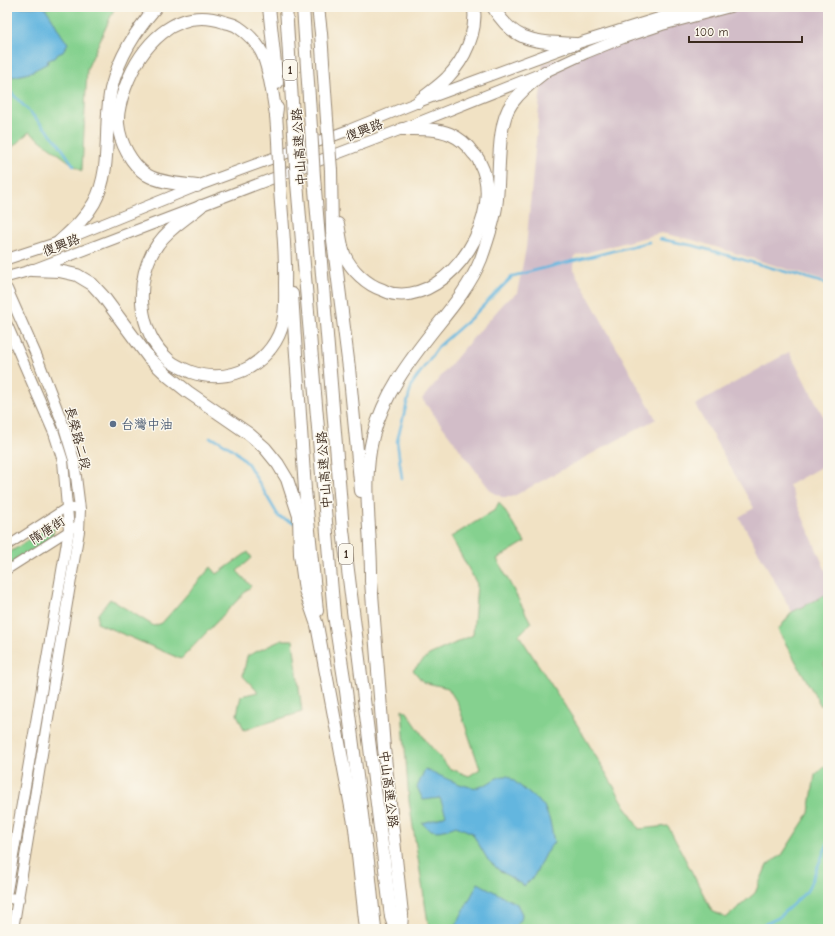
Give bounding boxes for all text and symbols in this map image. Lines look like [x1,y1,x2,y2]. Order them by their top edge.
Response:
scale bar [689,18,802,44]
text: 100 m [695,25,728,39]
road number: 1 [283,60,297,80]
street label: 中山高速公路 [289,108,309,186]
street label: 復興路 [343,116,385,144]
street label: 復興路 [40,231,82,259]
street label: 長榮路二段 [62,405,94,471]
place label: 台灣中油 [121,417,173,432]
marker: 台灣中油 [108,419,118,429]
street label: 中山高速公路 [314,431,334,509]
street label: 隋唐街 [27,513,67,547]
road number: 1 [339,544,353,564]
street label: 中山高速公路 [377,749,401,829]

